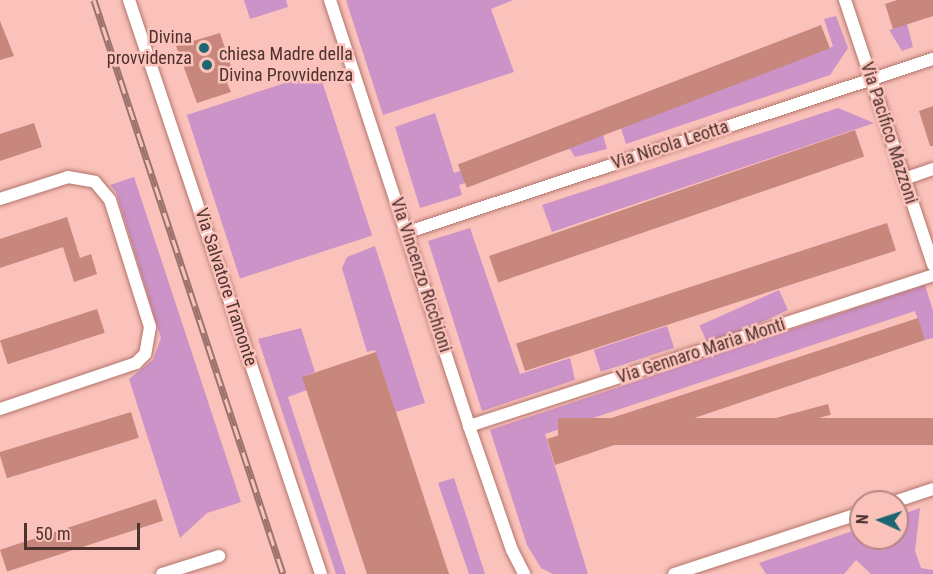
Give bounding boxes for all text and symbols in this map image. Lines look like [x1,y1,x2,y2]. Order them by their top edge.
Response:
place label: Divina provvidenza [107,27,192,70]
marker: Divina provvidenza [197,41,211,55]
place label: chiesa Madre della Divina Provvidenza [219,44,353,86]
marker: chiesa Madre della Divina Provvidenza [200,58,214,72]
street label: Via Pacifico Mazzoni [856,59,922,207]
street label: Via Nicola Leotta [609,116,731,174]
street label: Via Vincenzo Ricchioni [386,195,456,355]
street label: Via Salvatore Tramonte [190,205,262,369]
street label: Via Gennaro Maria Monti [614,314,788,388]
north arrow [849,490,909,550]
scale bar [27,511,142,549]
text: N [853,514,872,525]
text: 50 m [35,523,70,544]

